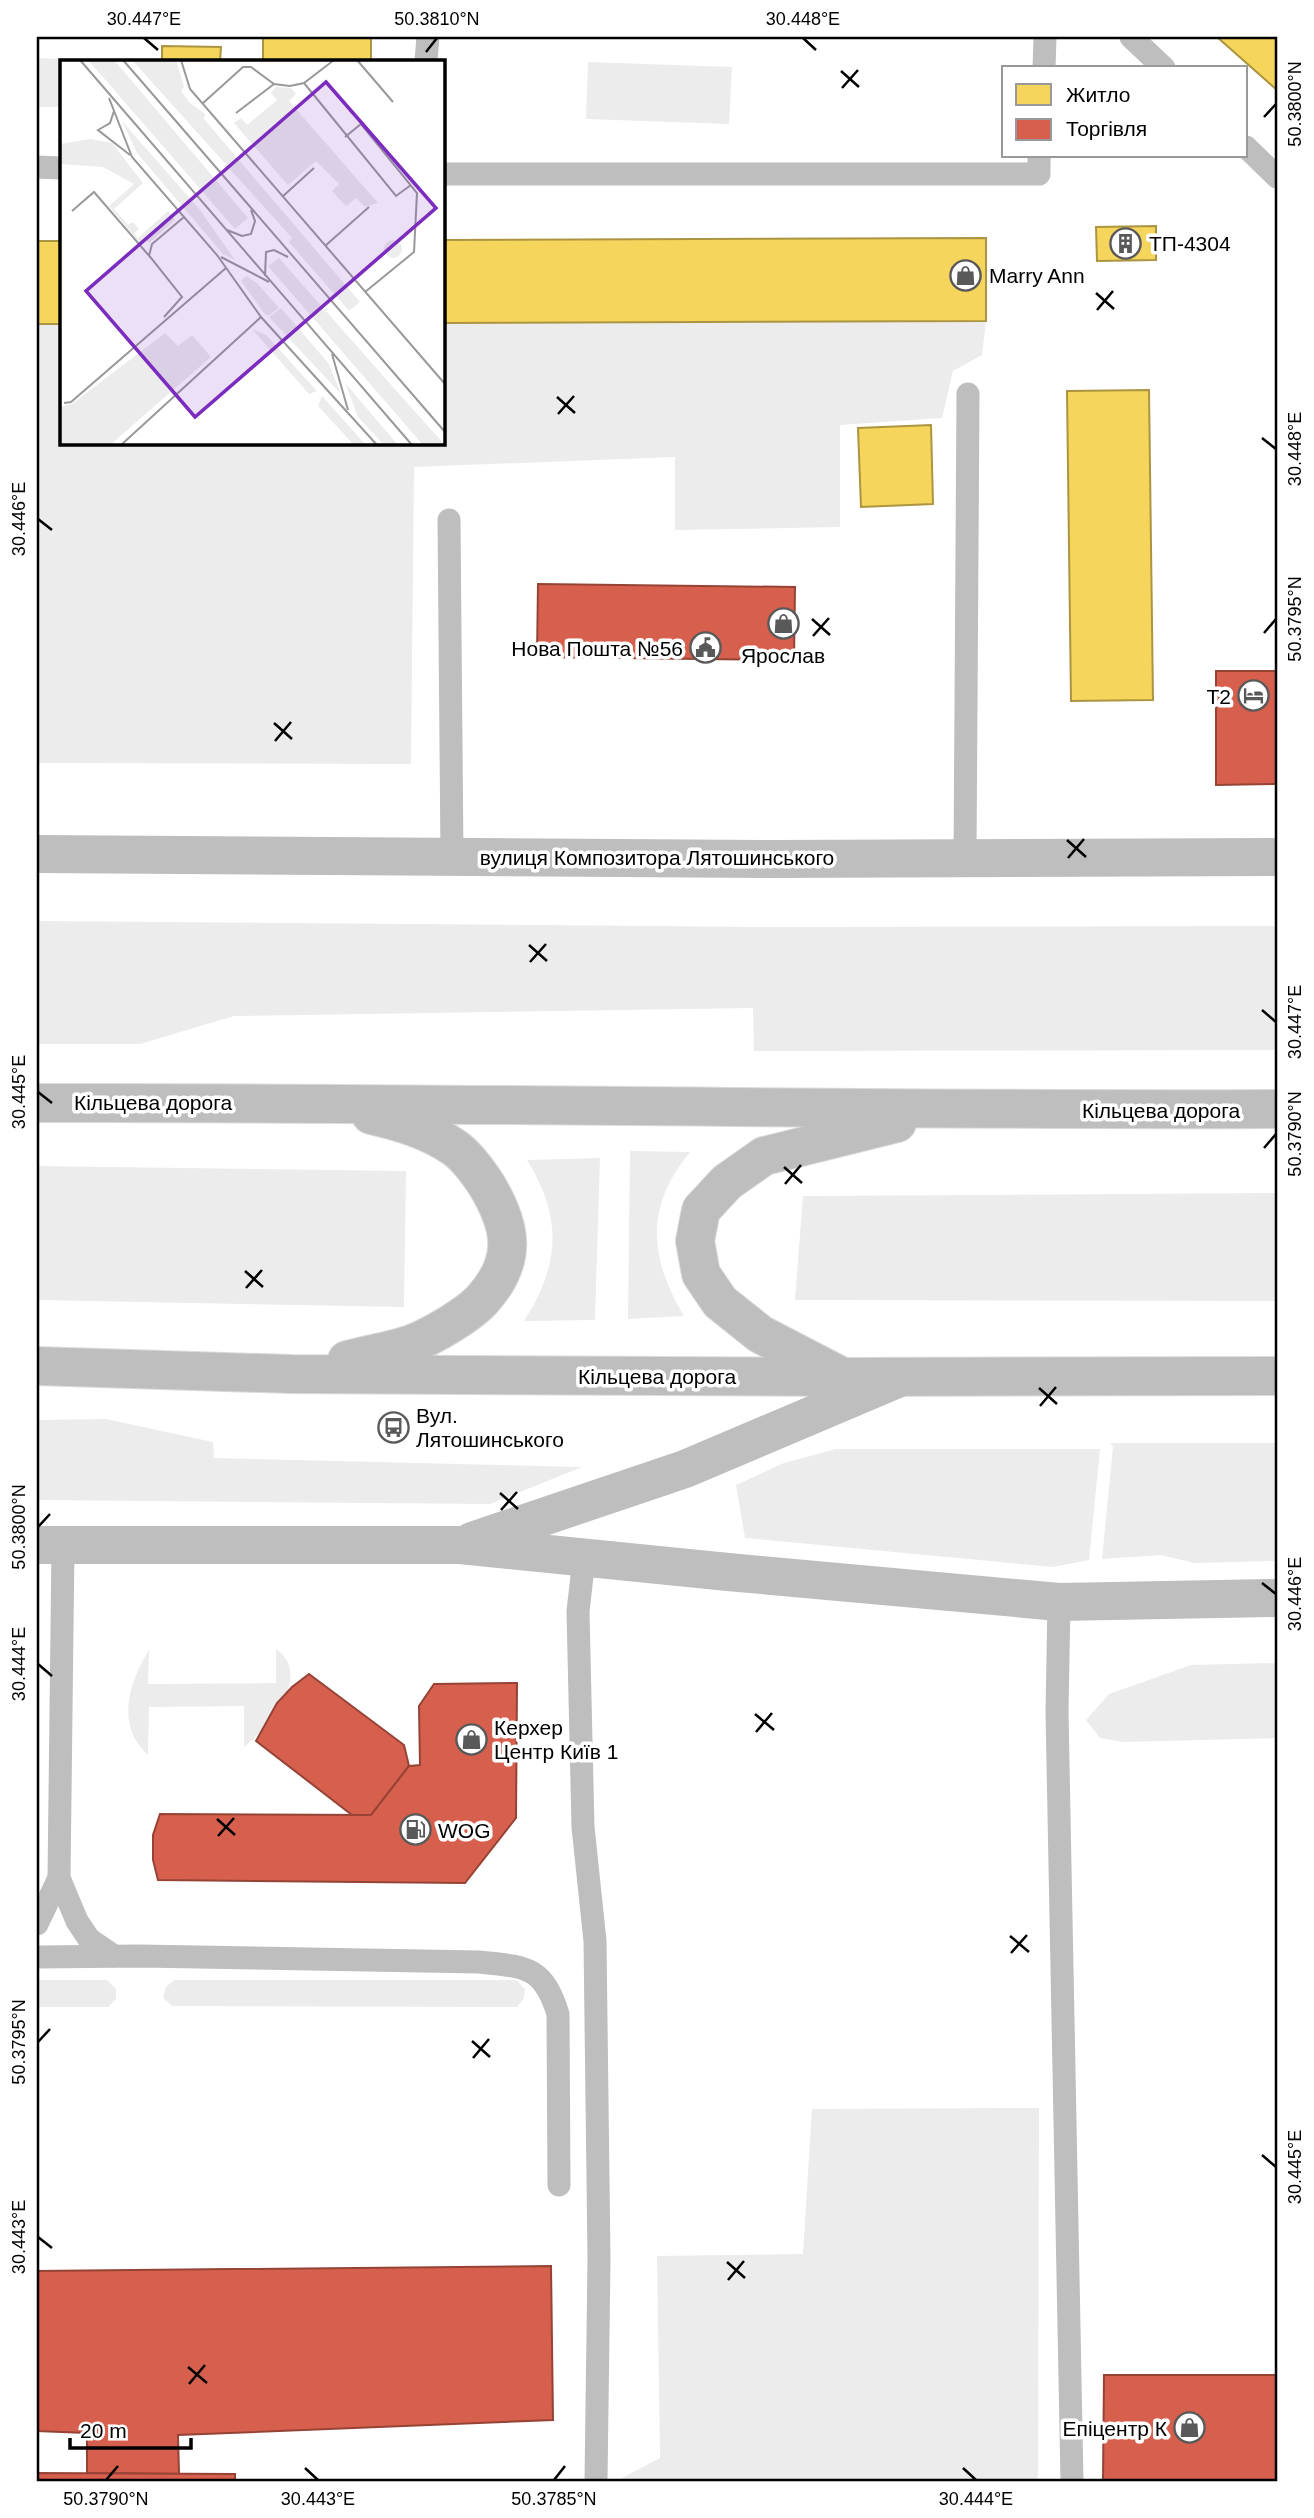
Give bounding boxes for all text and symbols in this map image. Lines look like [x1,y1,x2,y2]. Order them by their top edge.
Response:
text: 30.447°E [107,9,181,29]
text: 50.3810°N [394,9,480,29]
text: 30.448°E [766,9,840,29]
inset map [60,60,444,444]
text: 50.3800°N [1285,61,1305,147]
legend [1002,66,1248,158]
text: Житло [1066,83,1130,106]
text: Торгівля [1066,117,1147,140]
building icon: ТП-4304 [1109,226,1143,260]
place label: ТП-4304 [1149,232,1231,255]
shop icon: Marry Ann [949,258,983,292]
place label: Marry Ann [989,264,1085,287]
text: 30.448°E [1285,412,1305,486]
text: 30.446°E [9,482,29,556]
text: 50.3795°N [1285,576,1305,662]
shop icon: Ярослав [766,606,800,640]
public building icon: Нова Пошта №56 [689,631,723,665]
place label: Нова Пошта №56 [511,637,683,660]
place label: Ярослав [741,644,825,667]
hotel icon: T2 [1237,679,1271,713]
place label: T2 [1206,685,1231,708]
street label: вулиця Композитора Лятошинського [480,846,834,869]
text: 30.447°E [1285,985,1305,1059]
text: 30.445°E [9,1055,29,1129]
street label: Кільцева дорога [74,1091,232,1114]
text: 50.3790°N [1285,1091,1305,1177]
street label: Кільцева дорога [1082,1099,1240,1122]
street label: Кільцева дорога [578,1365,736,1388]
place label: Вул. Лятошинського [416,1404,564,1451]
bus stop icon: Вул. Лятошинського [376,1410,410,1444]
text: 50.3800°N [9,1484,29,1570]
text: 30.446°E [1285,1557,1305,1631]
text: 30.444°E [9,1627,29,1701]
place label: Керхер Центр Київ 1 [494,1716,618,1763]
shop icon: Керхер Центр Київ 1 [454,1722,488,1756]
fuel station icon: WOG [398,1813,432,1847]
place label: WOG [438,1819,491,1842]
text: 50.3795°N [9,1999,29,2085]
text: 30.445°E [1285,2130,1305,2204]
text: 30.443°E [9,2200,29,2274]
scale bar [70,2406,191,2450]
shop icon: Епіцентр К [1173,2411,1207,2445]
place label: Епіцентр К [1063,2417,1168,2440]
text: 20 m [80,2419,127,2442]
text: 50.3790°N [63,2489,149,2509]
text: 30.443°E [281,2489,355,2509]
text: 50.3785°N [511,2489,597,2509]
text: 30.444°E [939,2489,1013,2509]

